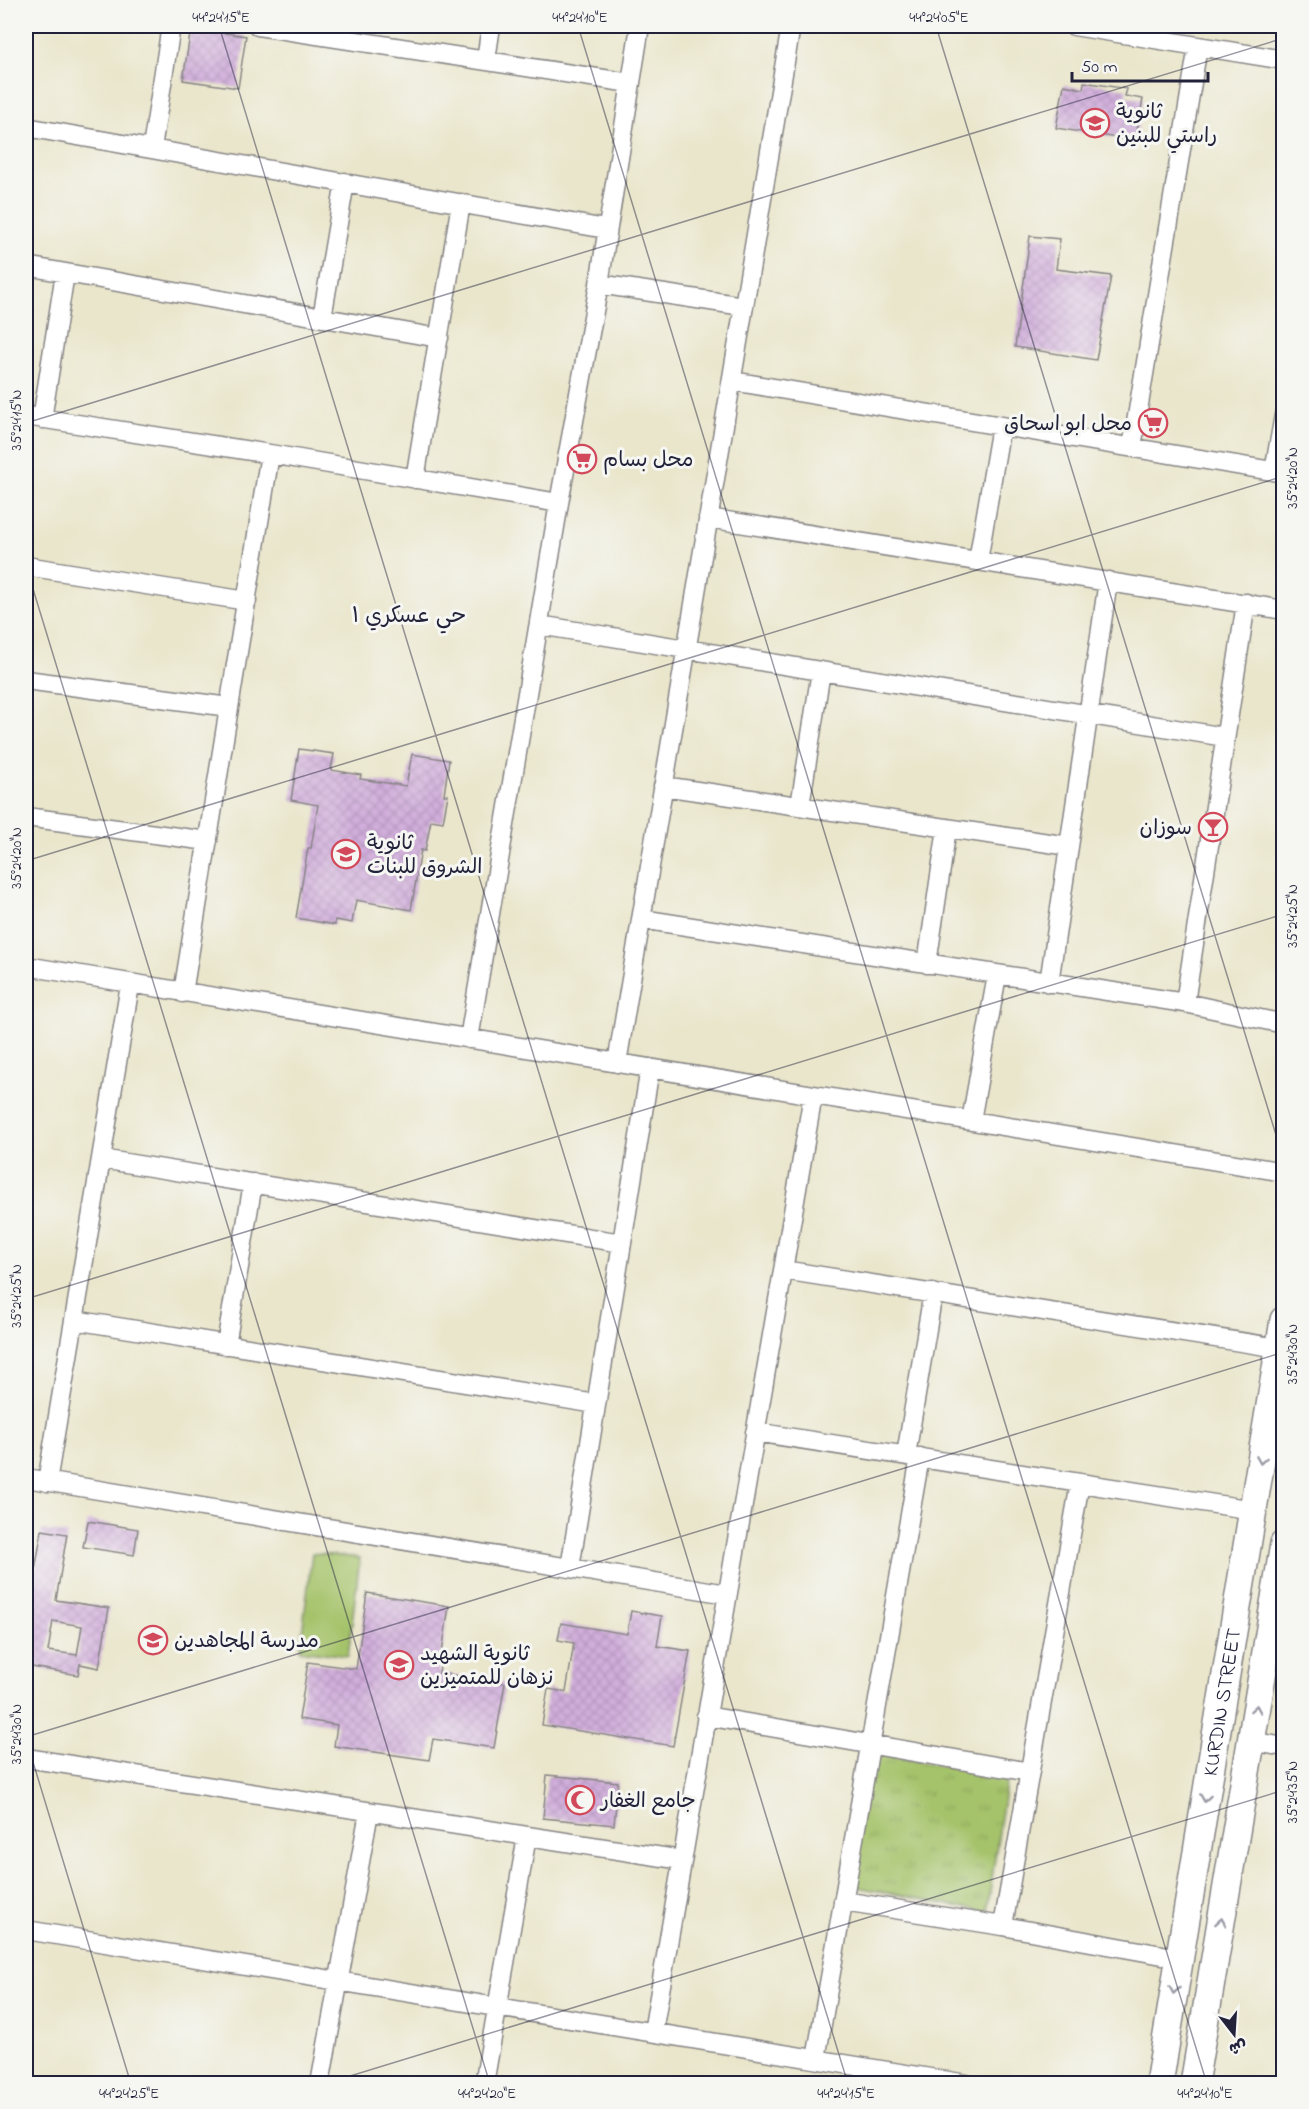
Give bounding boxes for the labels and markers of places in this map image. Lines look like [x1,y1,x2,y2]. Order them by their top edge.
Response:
place label: ثانوية راستي للبنين [1116,98,1217,154]
school or university icon: ثانوية راستي للبنين [1079,107,1111,139]
supermarket icon: محل ابو اسحاق [1137,407,1169,439]
place label: محل ابو اسحاق [1004,410,1132,440]
supermarket icon: محل بسام [566,443,598,475]
place label: محل بسام [603,446,694,476]
bar icon: سوزان [1197,811,1229,843]
place label: سوزان [1140,814,1192,844]
place label: ثانوية الشروق للبنات [367,829,482,883]
school or university icon: ثانوية الشروق للبنات [330,838,362,870]
school or university icon: مدرسة المجاهدين [137,1624,169,1656]
place label: مدرسة المجاهدين [174,1627,319,1657]
place label: ثانوية الشهيد نزهان للمتميزين [420,1640,553,1694]
school or university icon: ثانوية الشهيد نزهان للمتميزين [383,1649,415,1681]
mosque icon: جامع الغفار [564,1784,596,1816]
place label: جامع الغفار [599,1787,696,1817]

